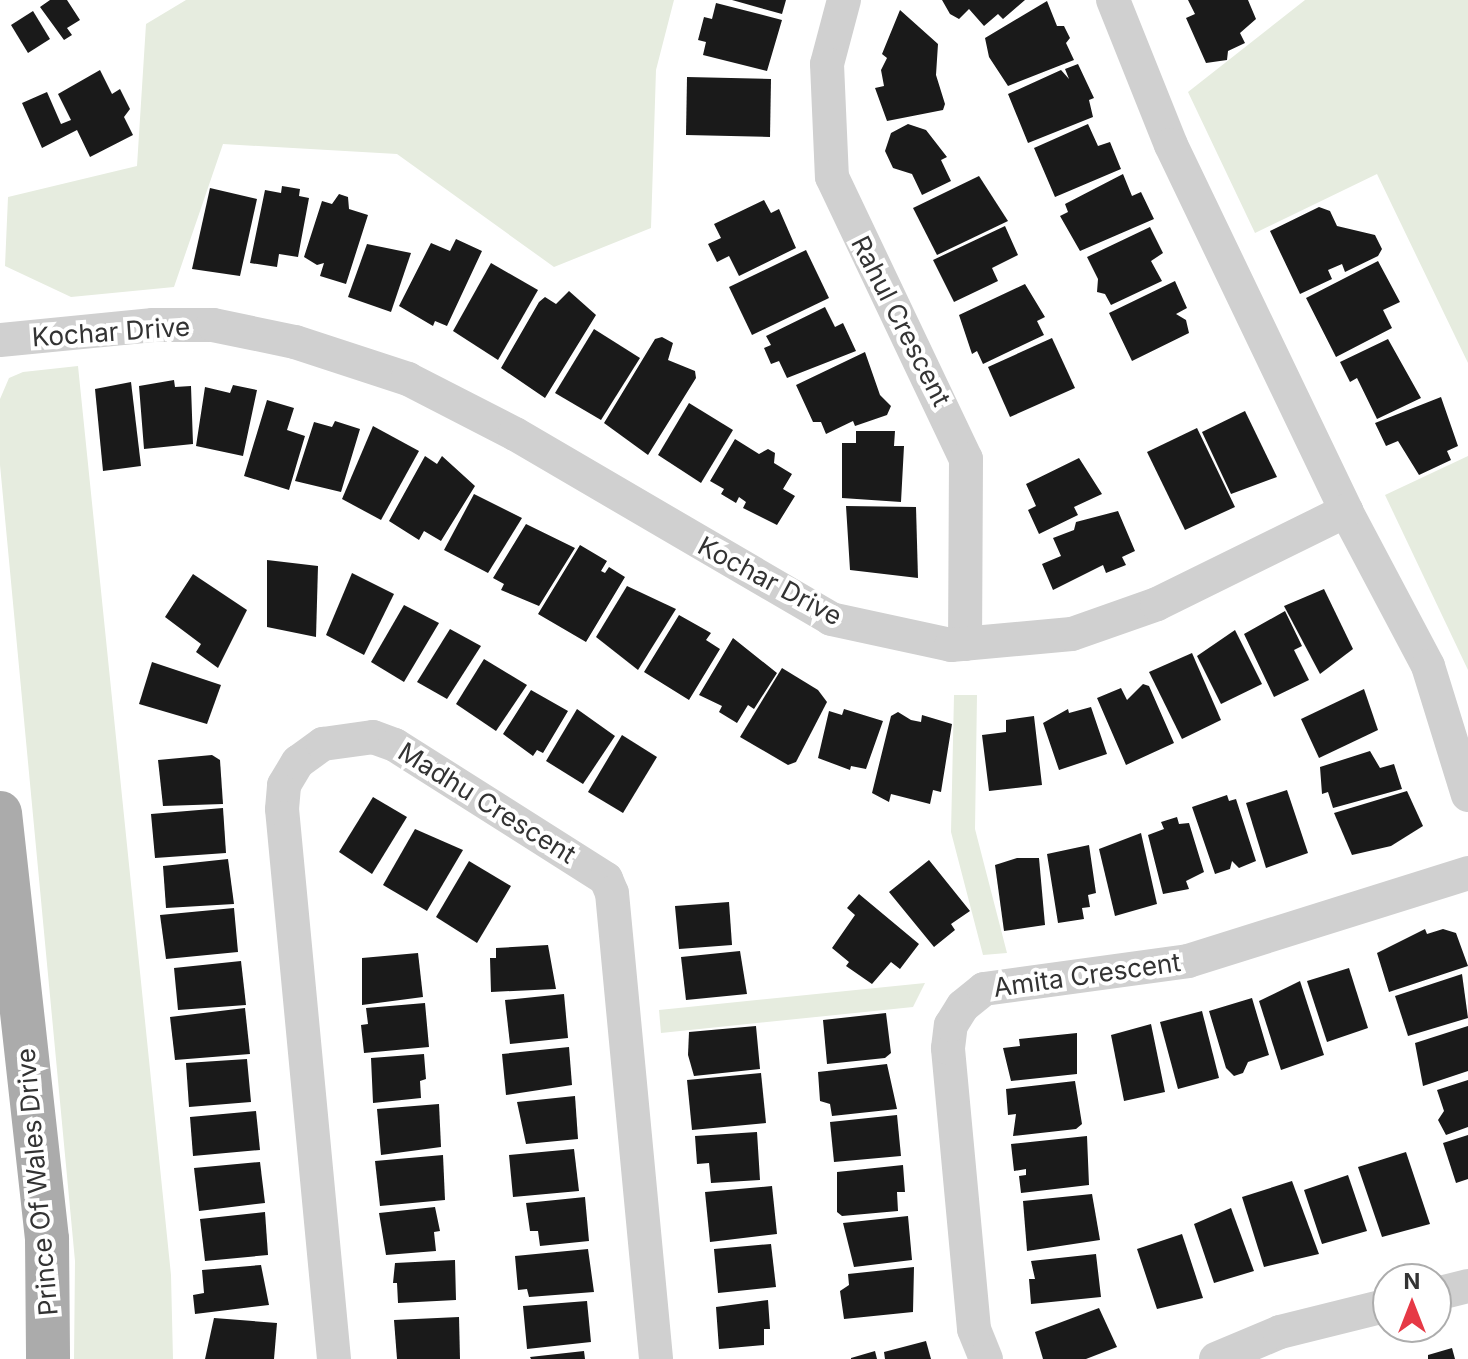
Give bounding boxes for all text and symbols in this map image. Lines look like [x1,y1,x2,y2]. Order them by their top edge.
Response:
street label: Rahul Crescent [845,231,957,411]
street label: Kochar Drive [31,311,191,353]
street label: Kochar Drive [693,530,847,632]
street label: Madhu Crescent [393,736,581,870]
street label: Amita Crescent [991,946,1183,1004]
street label: Prince Of Wales Drive [10,1047,64,1317]
north arrow [1372,1263,1452,1343]
text: N [1404,1268,1420,1294]

